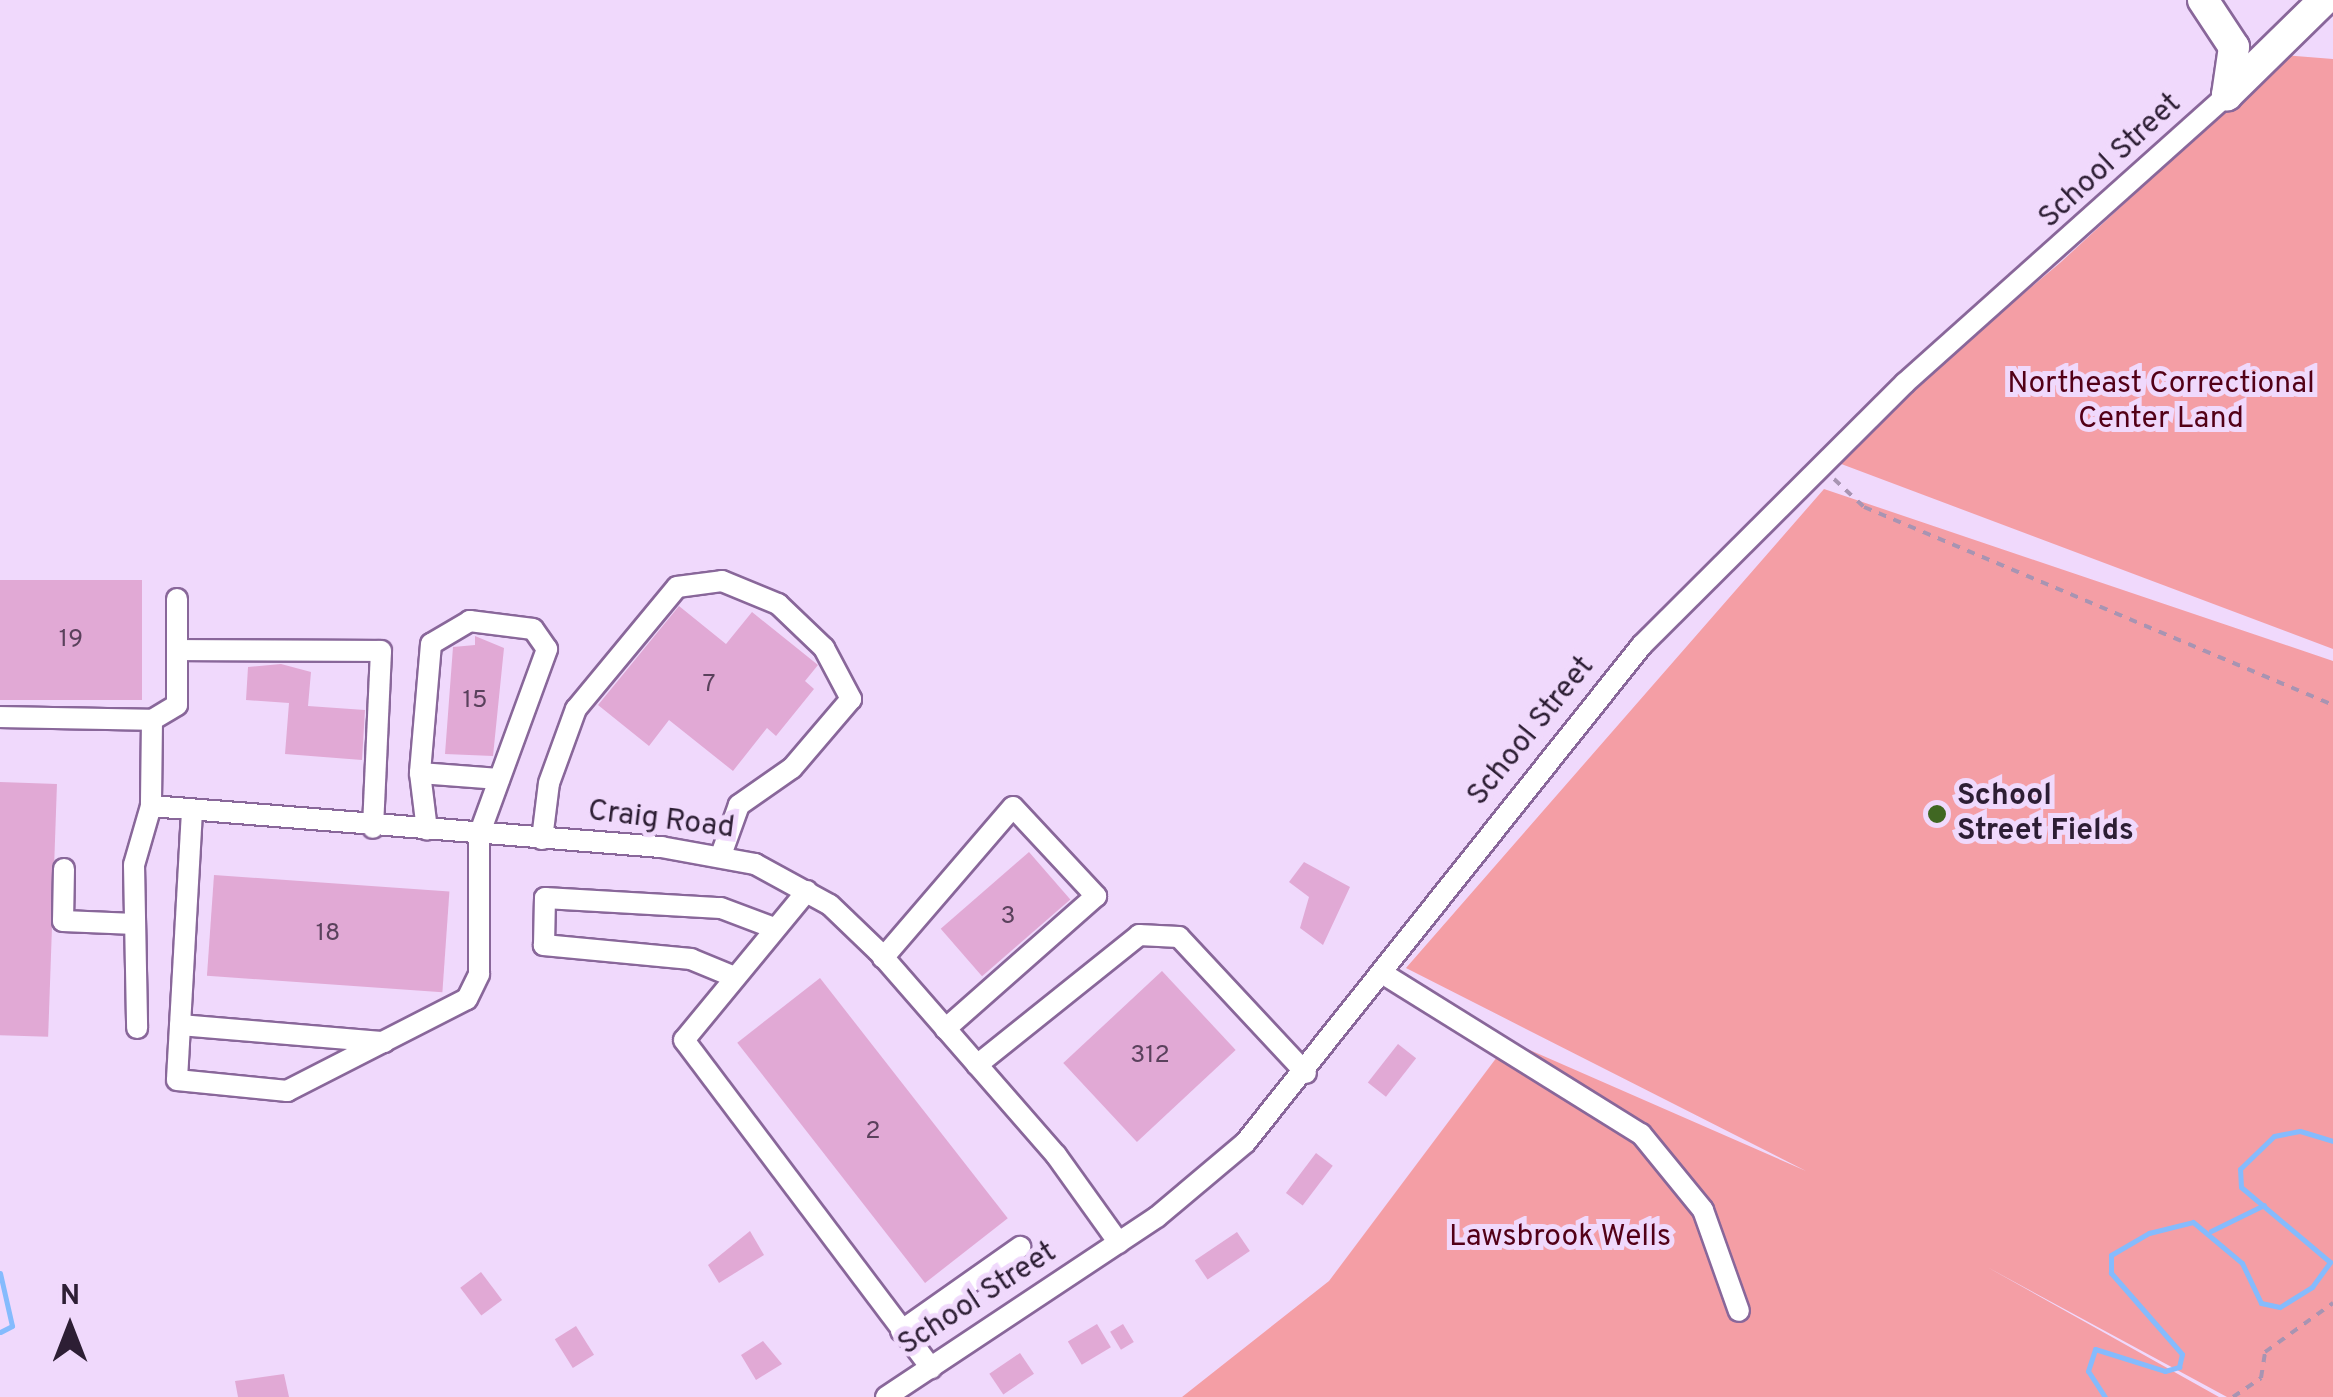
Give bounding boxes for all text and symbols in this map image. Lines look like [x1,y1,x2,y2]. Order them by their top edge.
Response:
street label: School Street [2032,87,2190,237]
park label: Northeast Correctional Center Land [2007,367,2315,438]
house number: 19 [59,625,83,655]
street label: School Street [1461,650,1603,814]
house number: 7 [702,670,716,700]
house number: 15 [463,686,487,716]
place label: School Street Fields [1957,779,2134,850]
street label: Craig Road [586,794,736,848]
marker: School Street Fields [1926,803,1948,825]
house number: 3 [1000,902,1016,932]
house number: 18 [316,919,340,949]
house number: 312 [1130,1041,1170,1071]
house number: 2 [865,1117,881,1147]
park label: Lawsbrook Wells [1449,1220,1671,1256]
street label: School Street [892,1236,1064,1364]
north arrow [20,1277,120,1377]
text: N [60,1279,80,1315]

